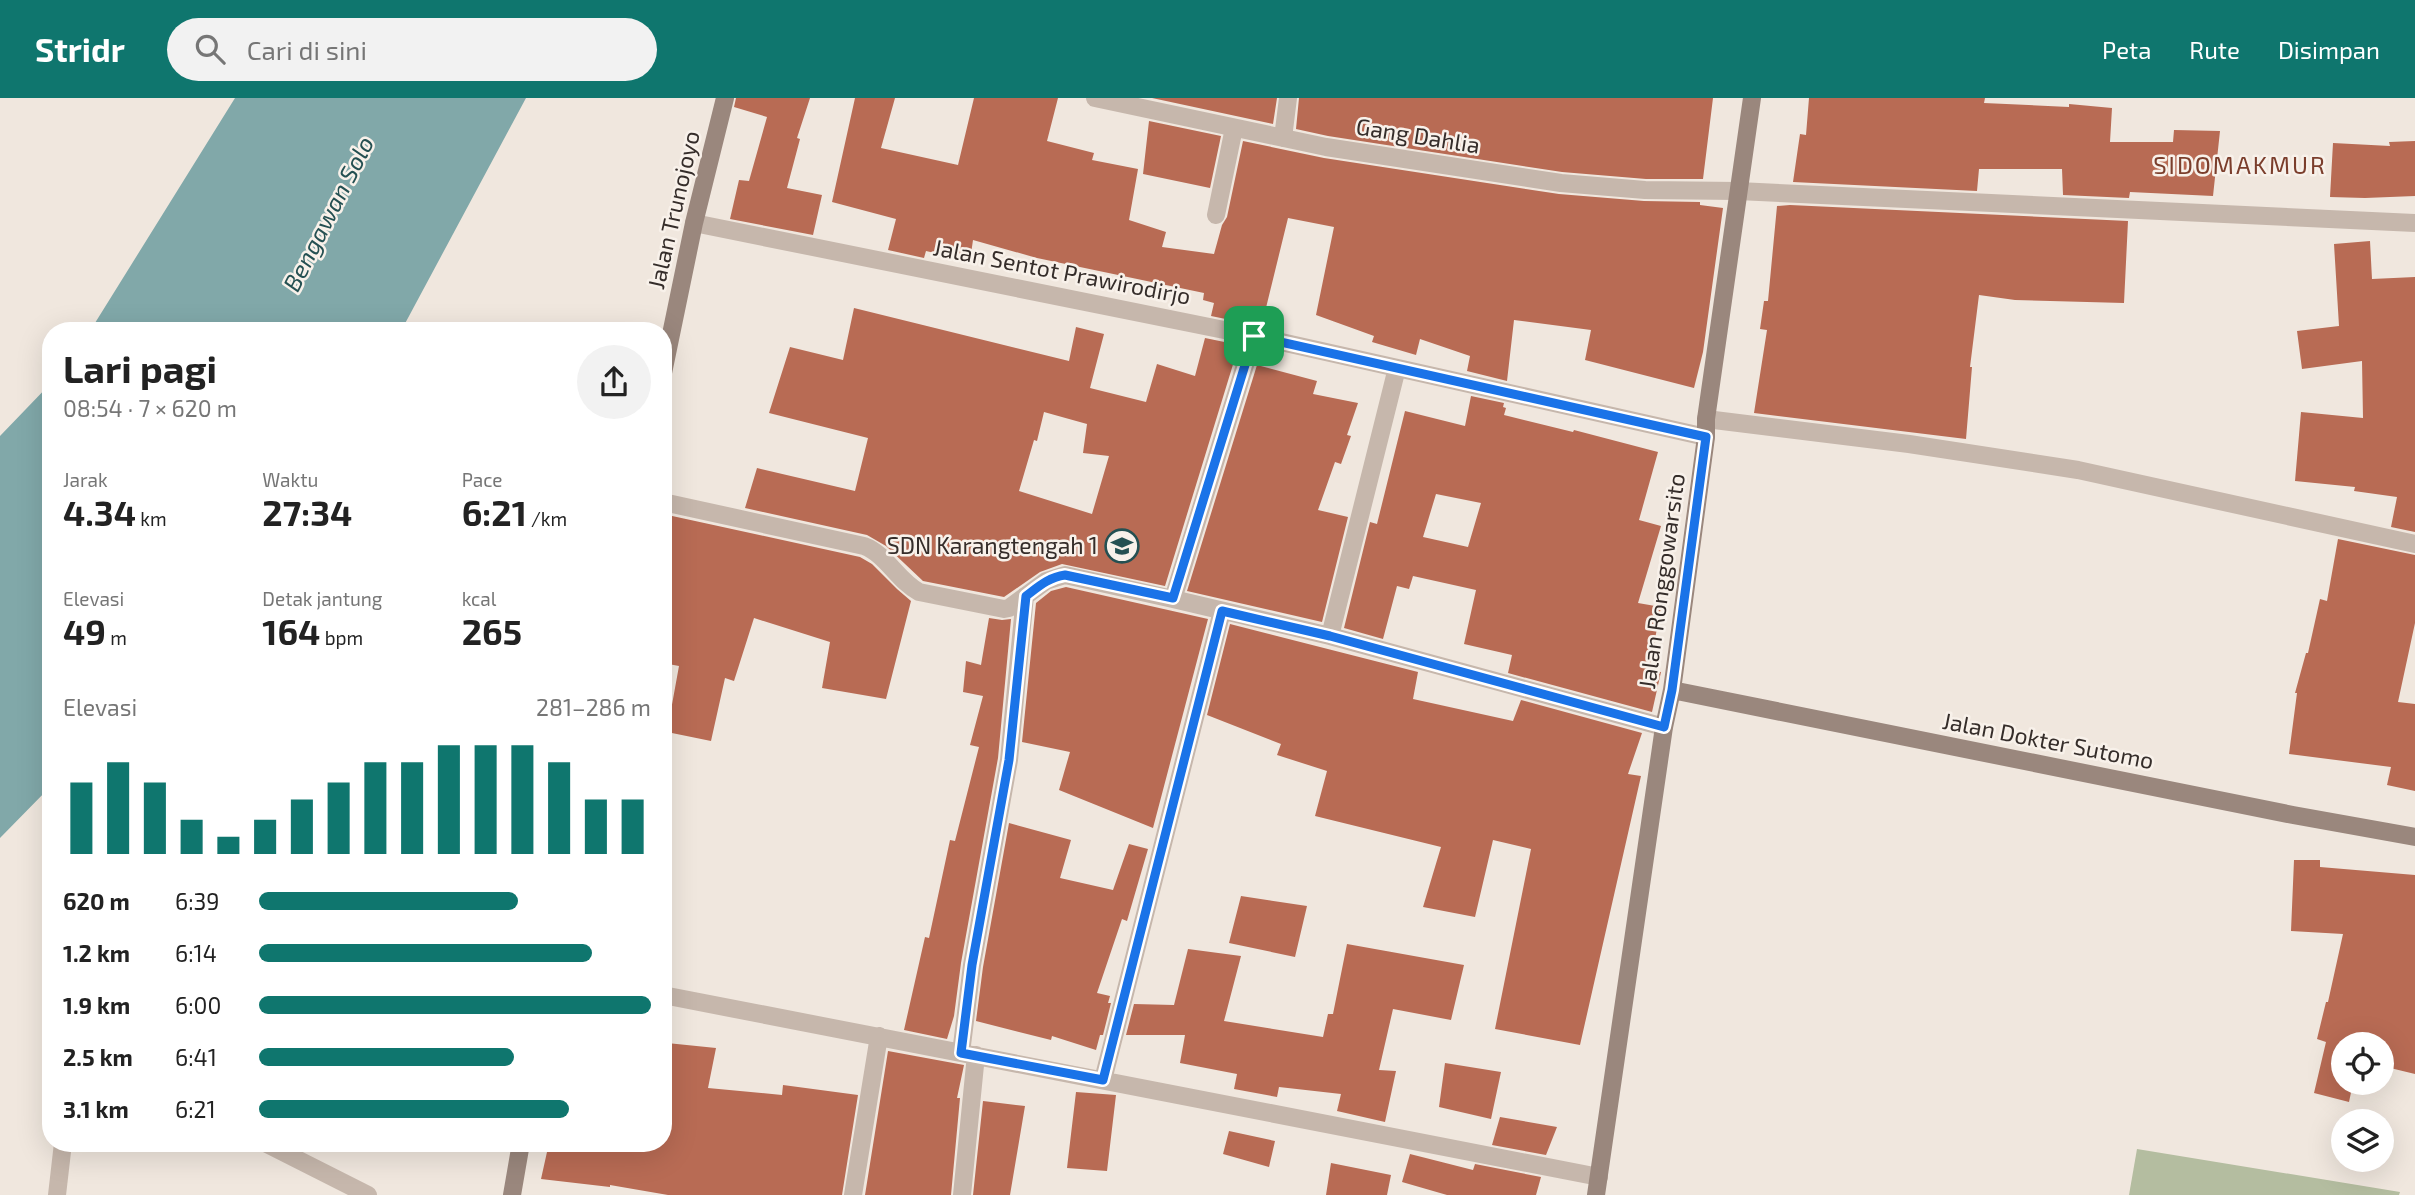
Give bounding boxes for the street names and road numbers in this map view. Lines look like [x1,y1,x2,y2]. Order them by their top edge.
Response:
street label: Gang Dahlia [1354,111,1482,159]
street label: Jalan Trunojoyo [641,128,705,292]
street label: Jalan Sentot Prawirodirjo [931,232,1193,310]
street label: Jalan Ronggowarsito [1632,471,1690,690]
street label: Jalan Dokter Sutomo [1940,706,2156,774]

